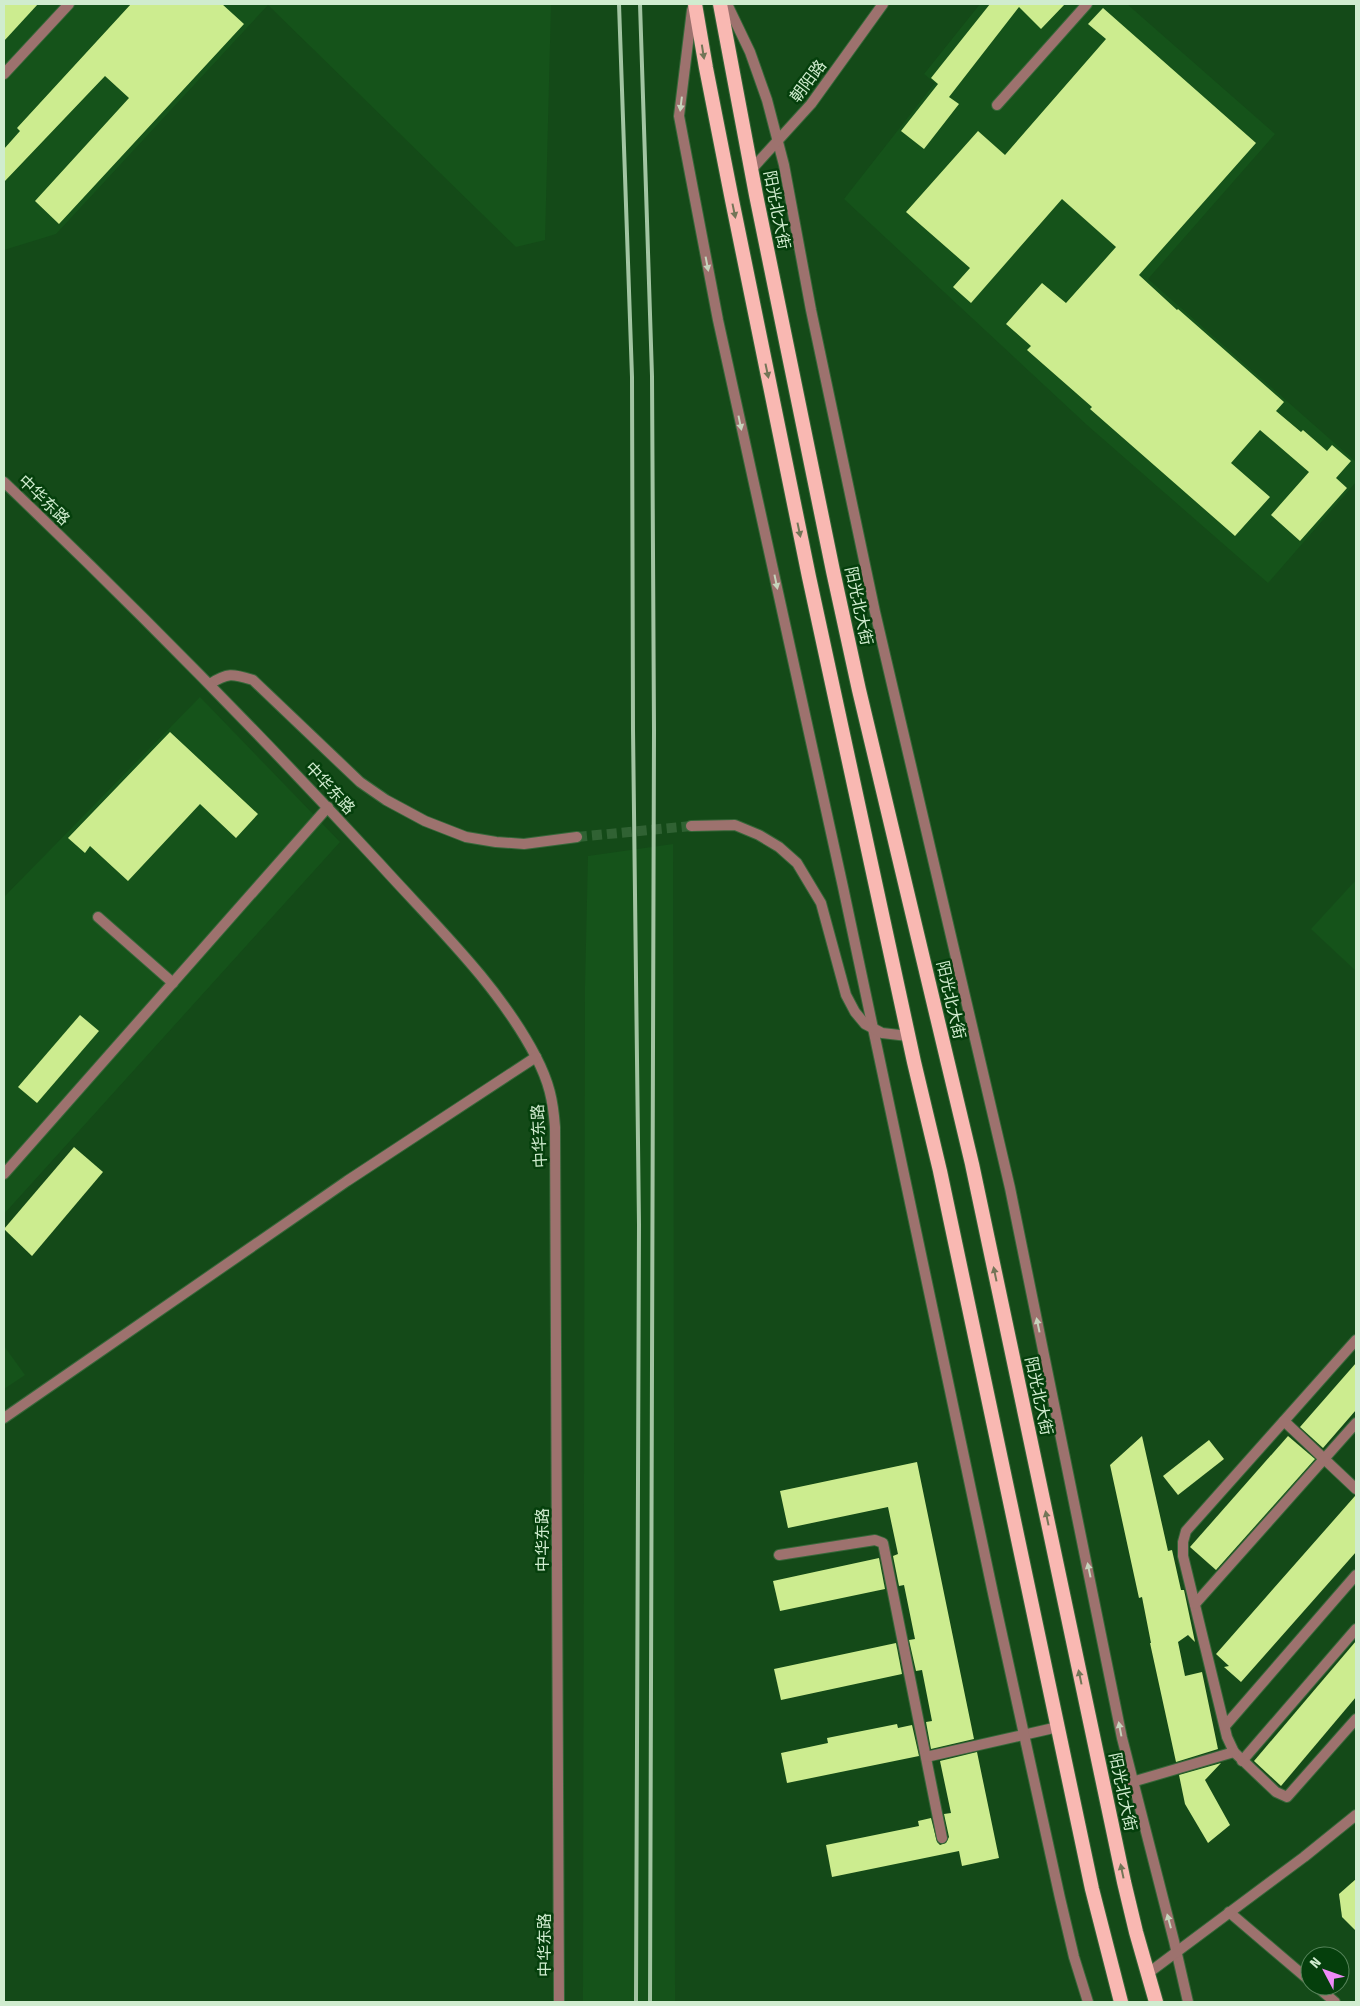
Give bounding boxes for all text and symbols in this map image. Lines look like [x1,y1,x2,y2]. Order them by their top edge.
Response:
one-way arrow [699,44,707,60]
street label: 朝阳路 [786,56,830,106]
one-way arrow [677,97,685,113]
street label: 阳光北大街 [760,169,794,251]
one-way arrow [730,204,738,219]
one-way arrow [704,256,712,272]
one-way arrow [763,363,771,379]
one-way arrow [737,416,745,432]
street label: 中华东路 [14,471,74,529]
one-way arrow [796,522,804,538]
street label: 阳光北大街 [841,565,877,647]
one-way arrow [772,574,780,590]
street label: 中华东路 [301,758,359,818]
street label: 阳光北大街 [933,959,969,1041]
street label: 中华东路 [528,1104,550,1168]
one-way arrow [991,1266,999,1281]
one-way arrow [1034,1317,1042,1333]
street label: 阳光北大街 [1021,1355,1057,1437]
street label: 中华东路 [533,1508,552,1572]
one-way arrow [1042,1510,1050,1526]
one-way arrow [1085,1562,1093,1577]
one-way arrow [1076,1670,1084,1685]
one-way arrow [1116,1721,1124,1737]
street label: 阳光北大街 [1105,1751,1141,1833]
one-way arrow [1118,1863,1126,1878]
street label: 中华东路 [535,1913,554,1977]
one-way arrow [1165,1913,1173,1928]
north arrow [1300,1946,1350,1996]
text: N [1306,1954,1325,1972]

